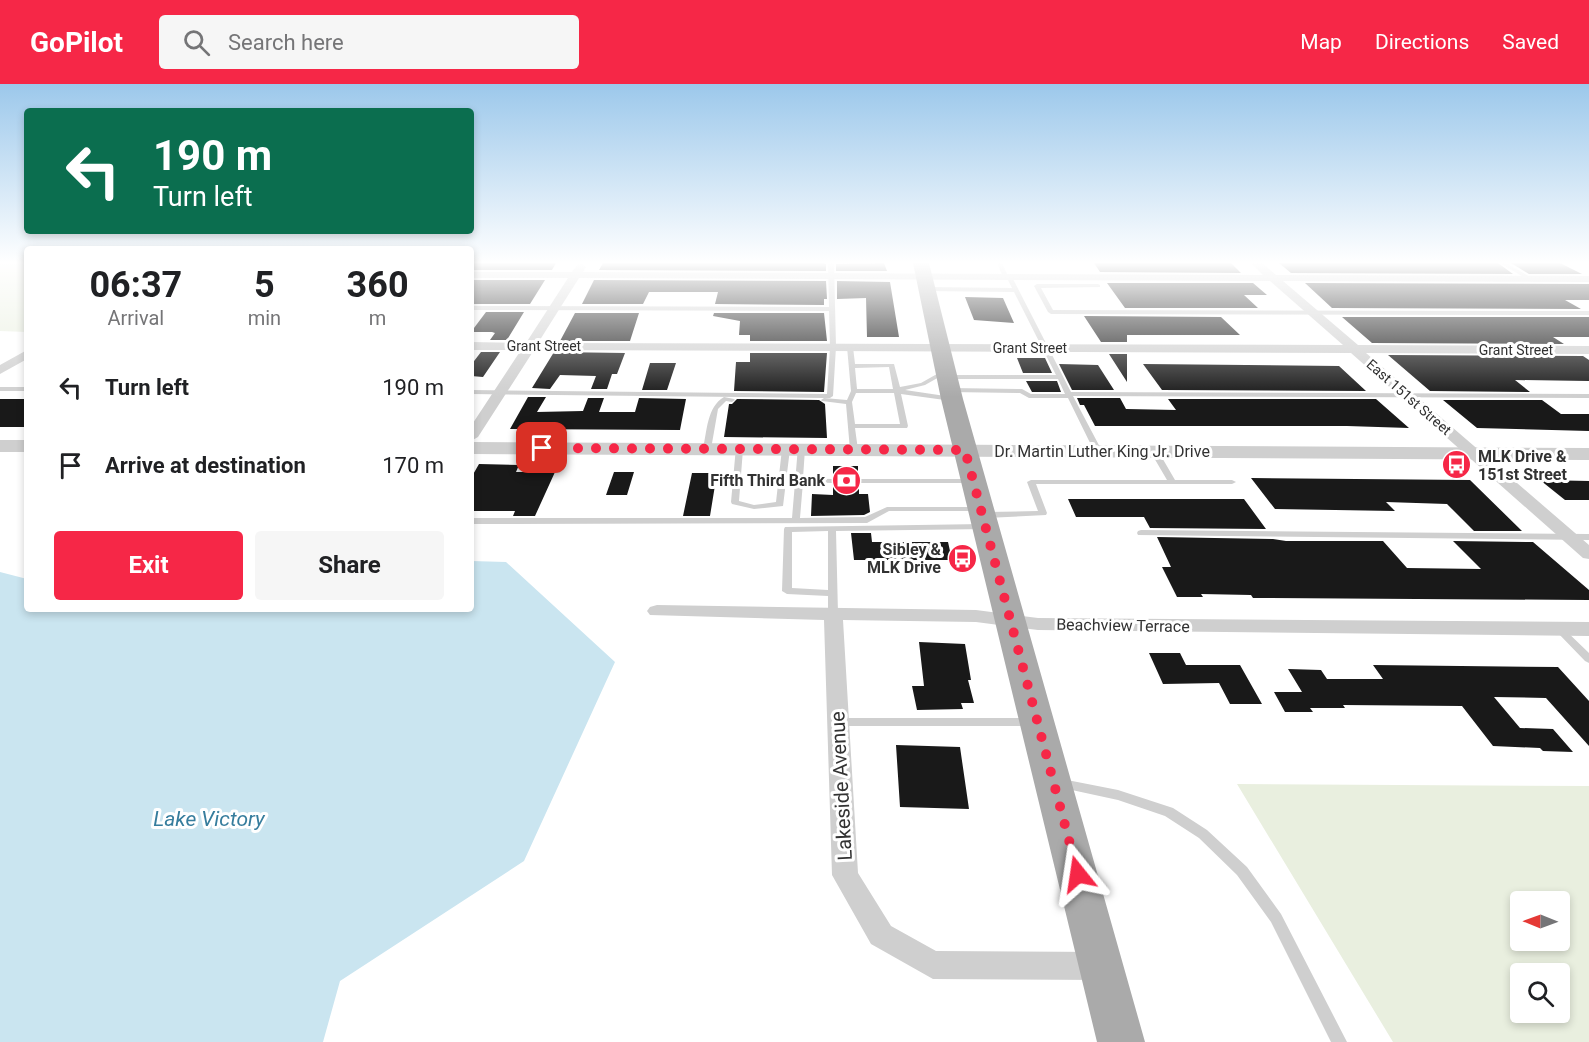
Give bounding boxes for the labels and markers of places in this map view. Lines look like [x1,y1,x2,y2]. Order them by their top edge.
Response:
pin [516,422,567,473]
place label: MLK Drive & 151st Street [1478,447,1567,484]
bus stop icon: MLK Drive & 151st Street [1441,449,1473,481]
bank icon: Fifth Third Bank [830,464,862,496]
place label: Fifth Third Bank [710,471,825,490]
place label: Sibley & MLK Drive [867,540,941,577]
bus stop icon: Sibley & MLK Drive [946,542,978,574]

